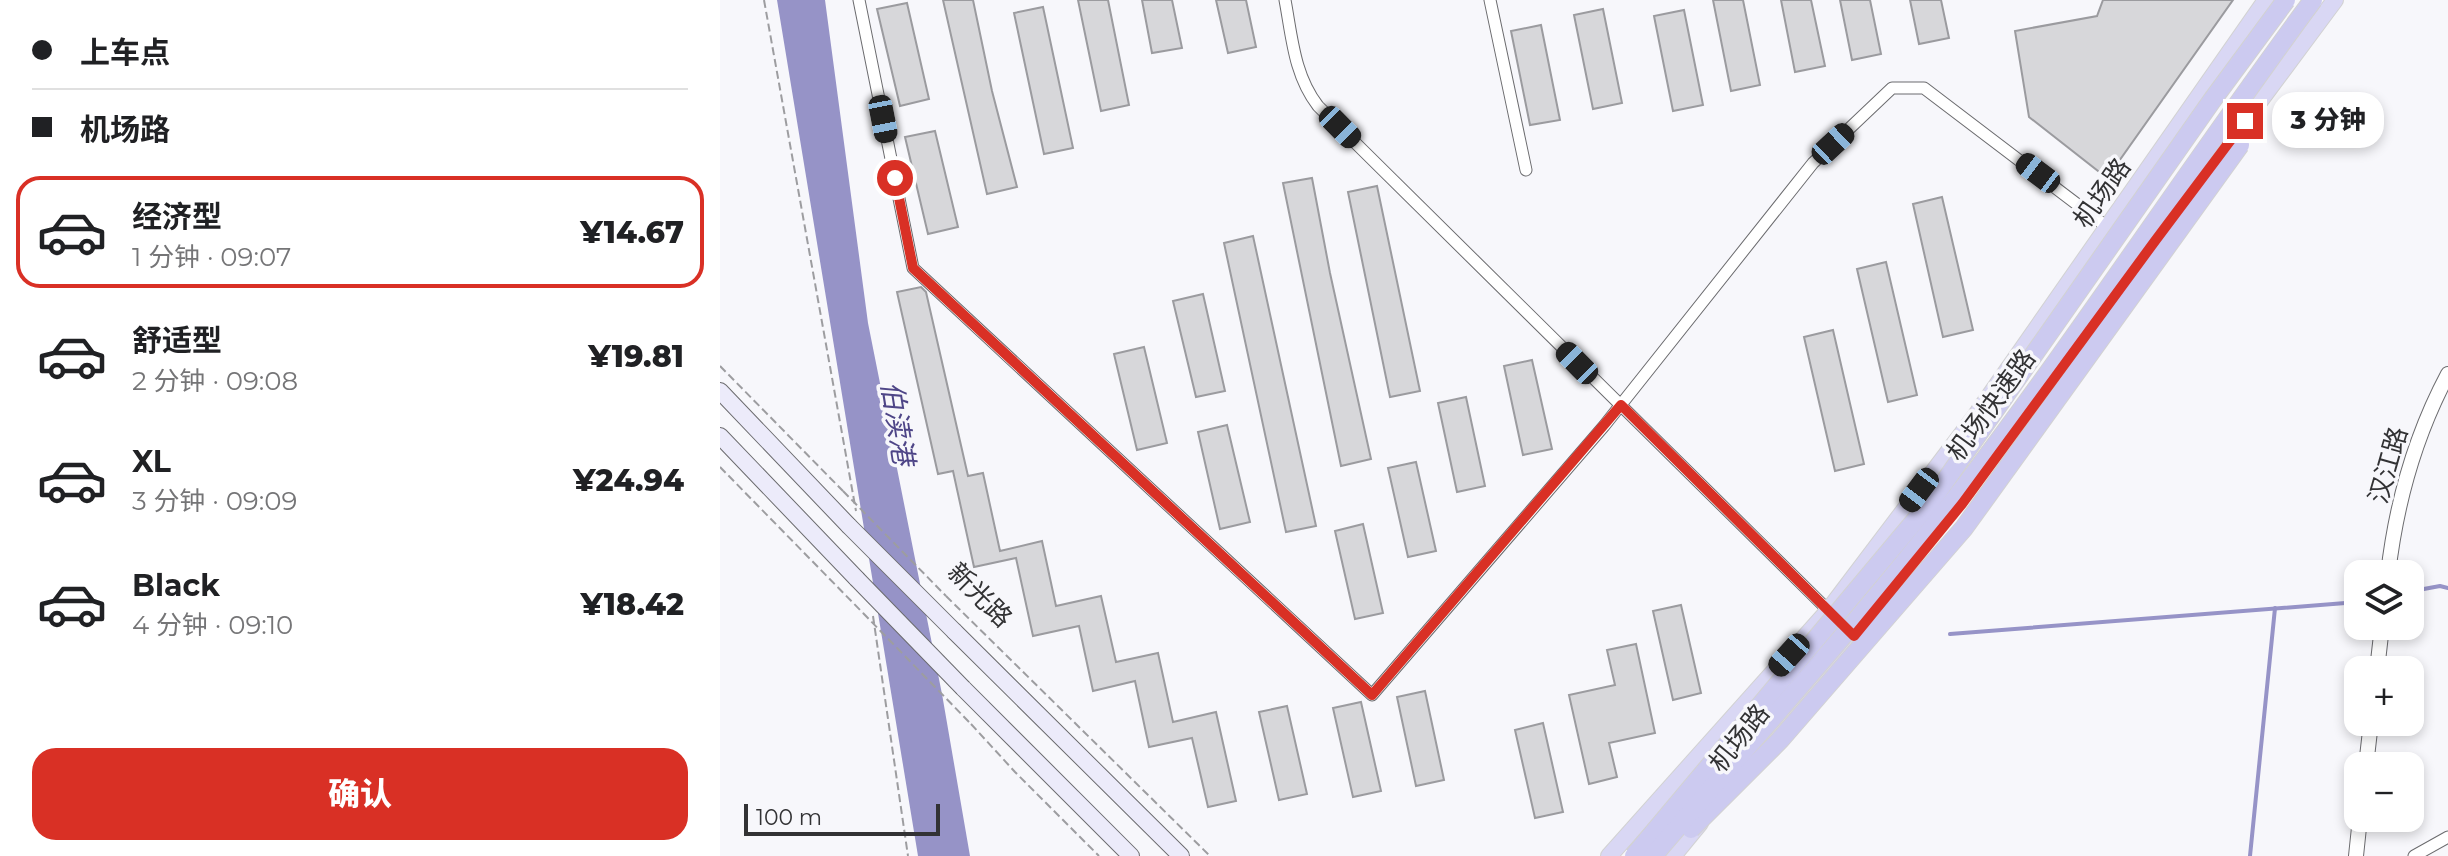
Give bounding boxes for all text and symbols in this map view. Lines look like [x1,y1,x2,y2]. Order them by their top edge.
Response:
text: 上车点 [80,34,170,71]
car [867,93,899,145]
callout: 3 分钟 [2273,93,2385,149]
car [1315,102,1365,152]
route end [2227,103,2263,139]
text: 3 分钟 [2290,104,2366,136]
text: 机场路 [80,111,170,148]
car [1807,119,1859,169]
car [2012,149,2064,197]
street label: 机场路 [2067,152,2137,234]
route start [877,160,913,196]
icon: car [36,196,108,268]
text: 经济型 [132,198,222,235]
text: ¥14.67 [580,214,684,251]
text: 1 分钟 · 09:07 [132,241,291,273]
icon: car [36,320,108,392]
text: 舒适型 [132,322,222,359]
text: ¥19.81 [588,338,684,375]
car [1552,338,1602,388]
street label: 机场快速路 [1940,343,2042,467]
text: 2 分钟 · 09:08 [132,365,298,397]
water label: 伯渎港 [875,379,922,471]
street label: 汉江路 [2362,423,2414,507]
text: XL [132,443,171,480]
icon: car [36,444,108,516]
text: ¥24.94 [573,462,684,499]
car [1895,464,1943,516]
text: 3 分钟 · 09:09 [132,485,297,517]
street label: 新光路 [941,556,1019,634]
map controls [2344,560,2424,832]
button: layers [2344,560,2424,640]
text: Black [132,567,220,604]
icon: car [36,568,108,640]
text: ¥18.42 [580,586,684,623]
text: 4 分钟 · 09:10 [132,609,293,641]
car [1764,629,1814,681]
button: + [2344,656,2424,736]
street label: 机场路 [1702,698,1776,778]
button: 确认 [32,748,688,840]
button: − [2344,752,2424,832]
scale bar [744,800,940,836]
text: 100 m [756,804,822,831]

